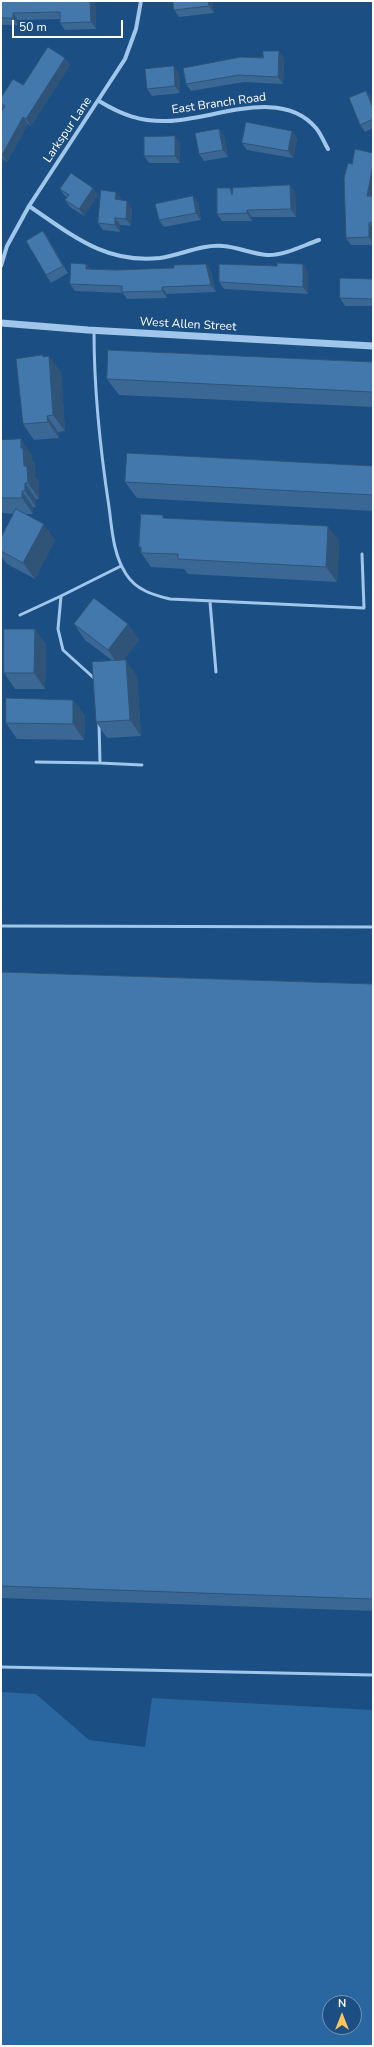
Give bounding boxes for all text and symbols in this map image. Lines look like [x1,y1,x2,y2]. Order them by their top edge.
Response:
scale bar [14,12,125,38]
text: 50 m [19,19,47,35]
street label: East Branch Road [171,90,267,118]
street label: Larkspur Lane [41,94,95,166]
street label: West Allen Street [139,315,237,335]
north arrow [322,1995,362,2035]
text: N [338,1996,346,2011]

